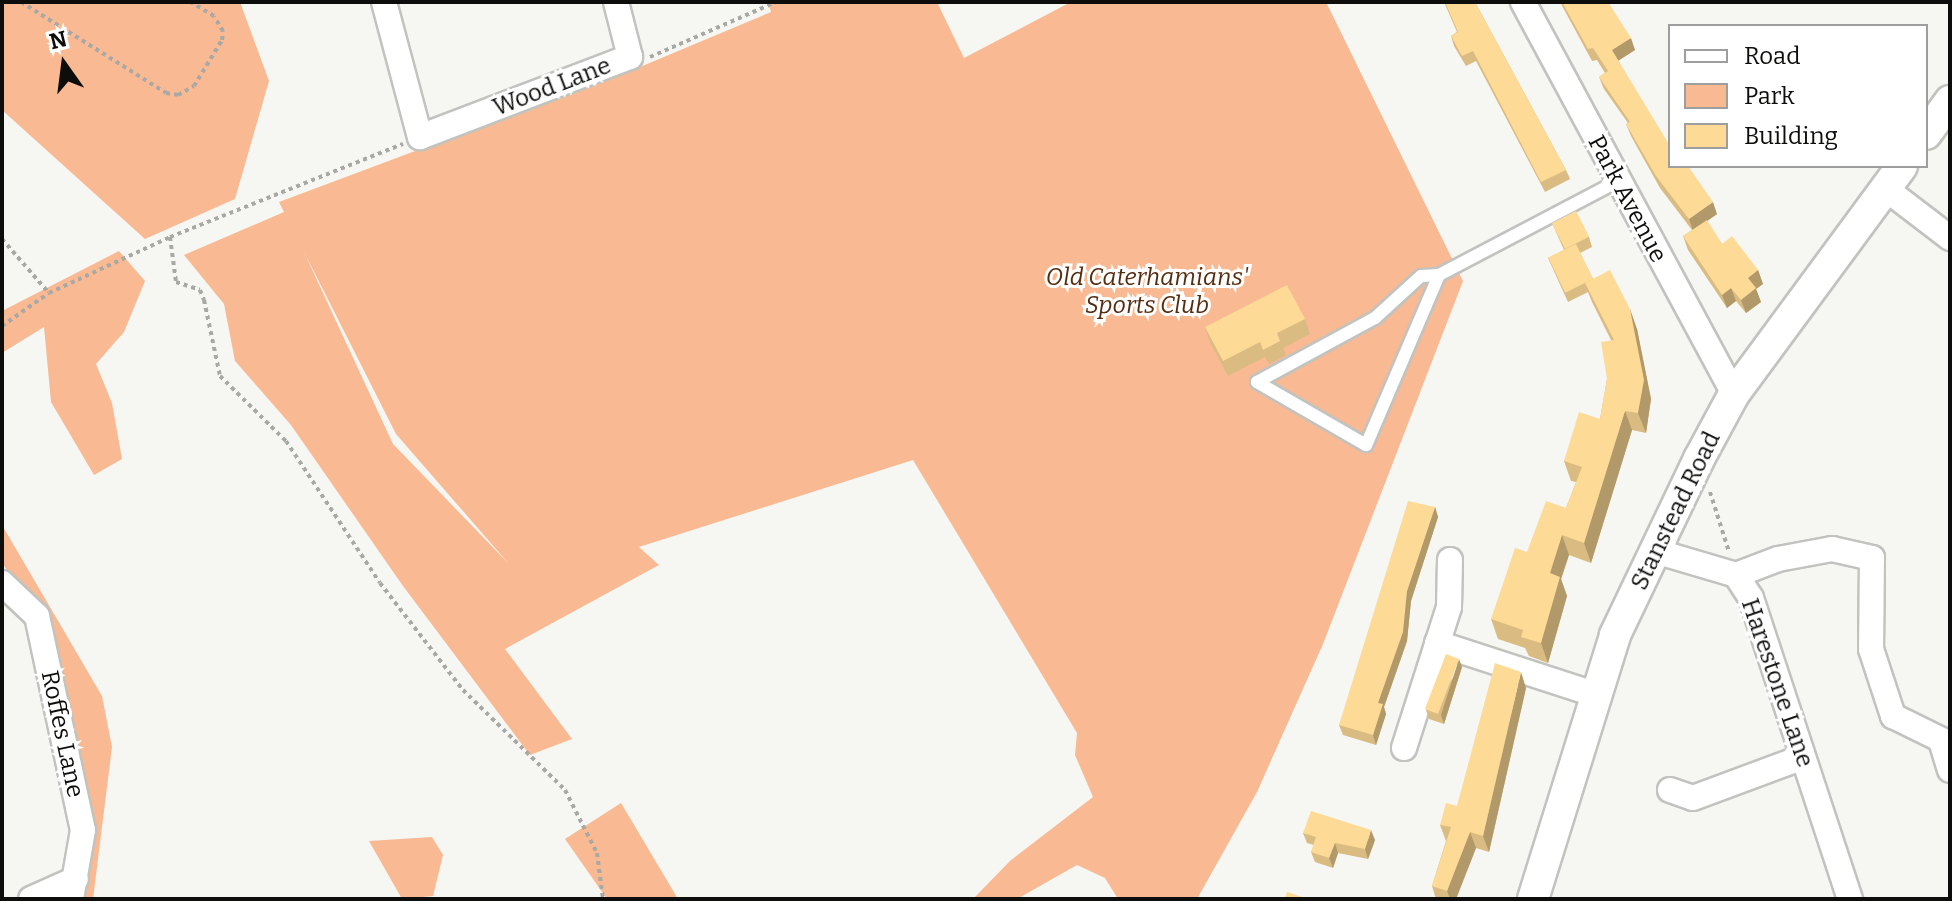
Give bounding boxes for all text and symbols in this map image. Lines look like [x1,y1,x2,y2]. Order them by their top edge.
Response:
north arrow [24,24,104,104]
legend [1668,24,1928,168]
text: N [47,25,70,55]
text: Road [1744,42,1800,70]
street label: Wood Lane [489,51,615,123]
text: Park [1744,82,1795,110]
text: Building [1744,122,1838,150]
street label: Park Avenue [1581,131,1673,267]
park label: Old Caterhamians' Sports Club [1046,264,1248,320]
street label: Stanstead Road [1625,427,1727,595]
street label: Harestone Lane [1735,595,1819,771]
street label: Roffes Lane [35,668,89,800]

